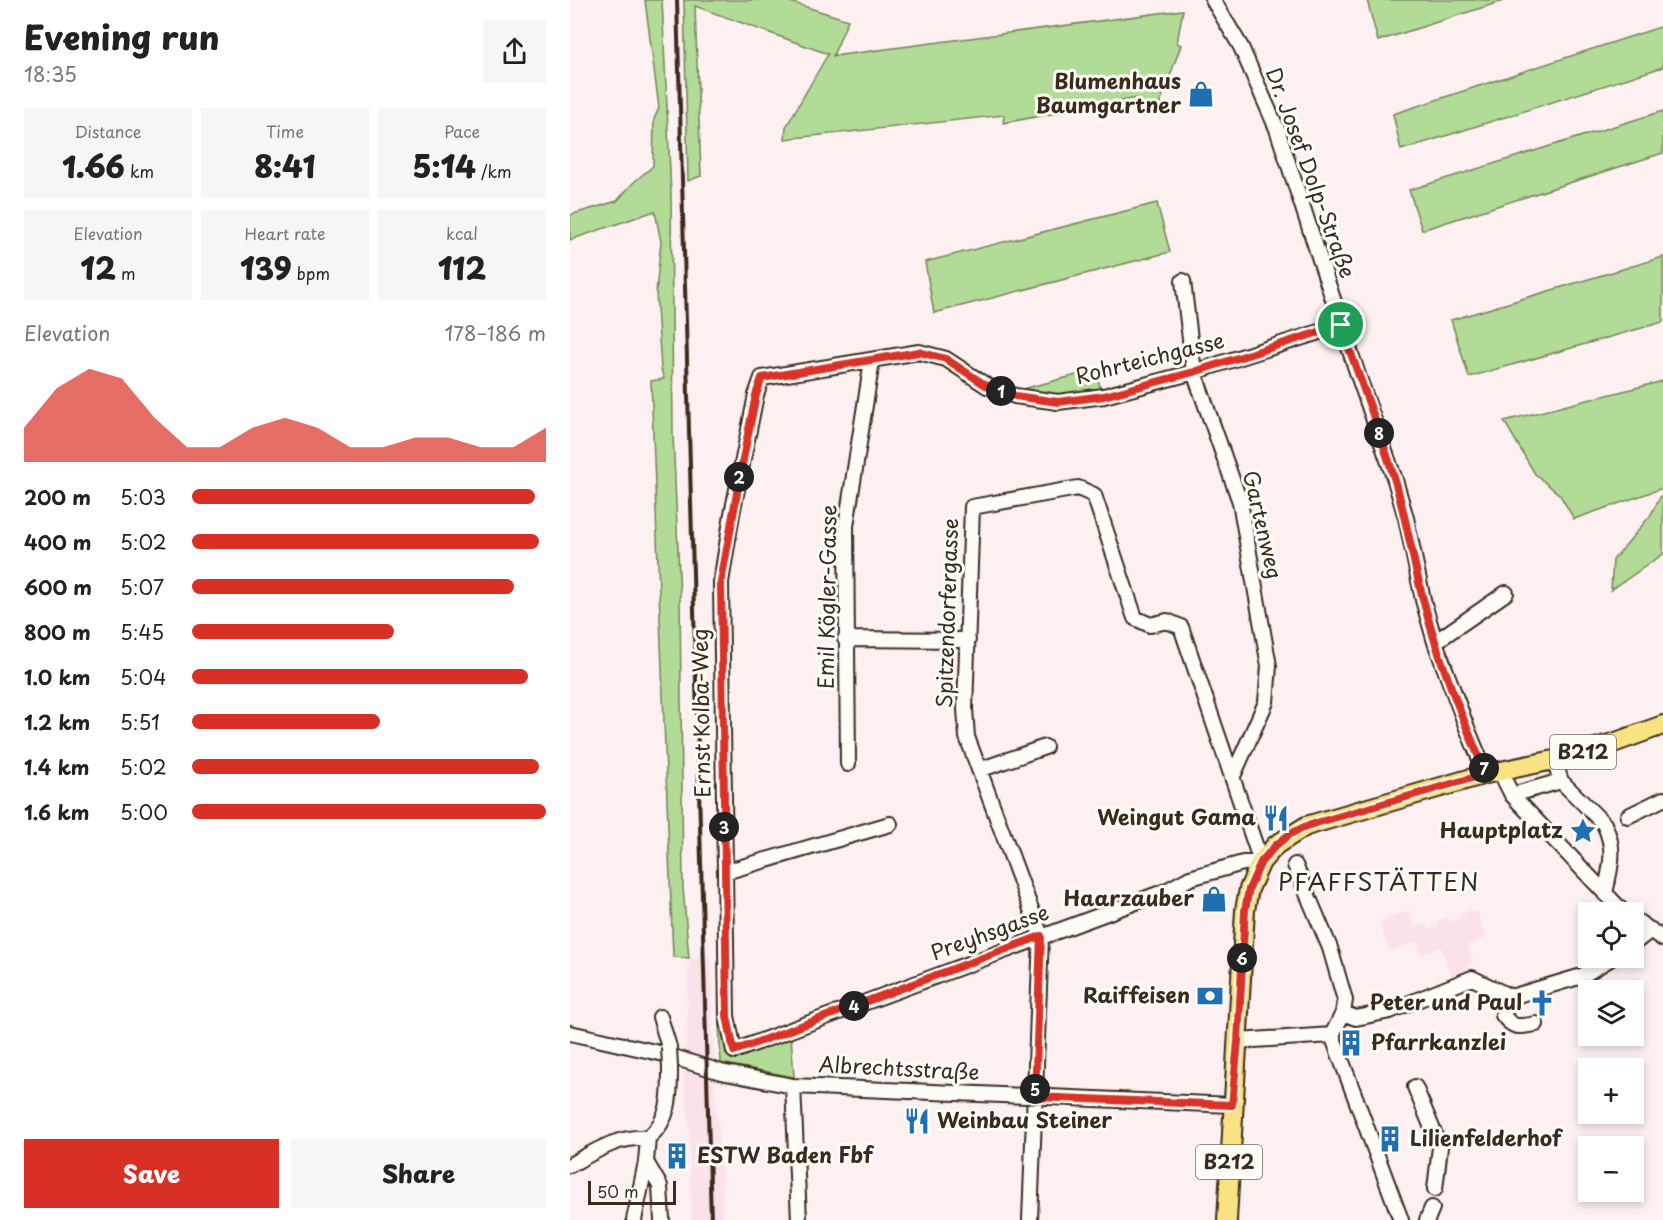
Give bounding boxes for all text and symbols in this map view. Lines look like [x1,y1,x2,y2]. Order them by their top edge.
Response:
text: Evening run [24,11,219,61]
button: share [483,20,546,83]
text: 18:35 [24,59,77,89]
street label: Dr. Josef Dolp-Straße [1259,62,1365,282]
place label: Blumenhaus Baumgartner [1036,64,1181,120]
shop icon: Blumenhaus Baumgartner [1186,79,1216,109]
text: Distance [74,119,142,143]
text: Time [266,119,304,143]
text: Pace [444,119,480,143]
text: 1.66 [62,143,125,188]
text: 8:41 [254,143,316,188]
text: 5:14 [412,143,476,188]
text: km [125,159,154,183]
text: /km [476,159,512,183]
text: Elevation [73,221,143,245]
text: Heart rate [245,221,325,245]
text: kcal [446,221,478,245]
text: 12 [80,245,116,290]
text: 139 [240,245,292,290]
text: 112 [438,245,486,290]
text: m [116,261,136,285]
text: bpm [292,261,330,285]
pin [1315,299,1366,350]
icon: arrive [1324,308,1357,341]
text: Elevation [24,318,110,348]
text: 178–186 m [444,318,546,348]
street label: Rohrteichgasse [1072,323,1227,391]
pin: 1 [986,376,1016,406]
text: 1 [997,379,1005,403]
pin: 8 [1364,418,1394,448]
text: 8 [1374,421,1384,445]
pin: 2 [724,462,754,492]
text: 2 [733,465,745,489]
street label: Gartenweg [1236,467,1292,582]
text: 200 m [24,482,91,512]
text: 5:03 [120,482,166,512]
street label: Emil Kögler-Gasse [808,504,844,689]
street label: Spitzendorfergasse [927,517,965,708]
text: 400 m [24,527,92,557]
text: 5:02 [120,527,167,557]
text: 600 m [24,572,92,602]
text: 5:07 [120,572,164,602]
text: 800 m [24,617,91,647]
text: 5:45 [120,617,164,647]
street label: Ernst Kolba-Weg [683,628,717,798]
text: 1.0 km [24,662,91,692]
text: 5:04 [120,662,166,692]
text: 1.2 km [24,707,90,737]
text: 5:51 [120,707,160,737]
road number: B212 [1550,735,1616,769]
text: 1.4 km [24,752,90,782]
text: 5:02 [120,752,167,782]
pin: 7 [1469,753,1499,783]
text: 7 [1479,756,1489,780]
text: 1.6 km [24,797,89,827]
text: 5:00 [120,797,168,827]
place label: Weingut Gama [1097,800,1256,832]
restaurant icon: Weingut Gama [1261,803,1291,833]
pin: 3 [709,812,739,842]
place label: Hauptplatz [1440,813,1563,845]
text: 3 [719,815,729,839]
place icon: Hauptplatz [1568,816,1598,846]
district label: PFAFFSTÄTTEN [1278,863,1480,899]
place label: Haarzauber [1063,881,1194,913]
shop icon: Haarzauber [1199,884,1229,914]
street label: Preyhsgasse [926,895,1053,967]
map controls [1578,902,1644,1202]
button: locate [1578,902,1644,968]
pin: 6 [1227,943,1257,973]
text: 6 [1236,946,1248,970]
place label: Raiffeisen [1083,978,1190,1010]
button: layers [1578,980,1644,1046]
bank icon: Raiffeisen [1195,981,1225,1011]
place label: Peter und Paul [1370,985,1522,1017]
church icon: Peter und Paul [1527,988,1557,1018]
pin: 4 [839,991,869,1021]
text: 4 [849,994,859,1018]
place label: Pfarrkanzlei [1371,1025,1506,1057]
building icon: Pfarrkanzlei [1336,1028,1366,1058]
street label: Albrechtsstraße [818,1047,980,1087]
button: + [1578,1058,1644,1124]
pin: 5 [1020,1074,1050,1104]
text: 5 [1030,1077,1040,1101]
place label: Weinbau Steiner [937,1103,1112,1135]
restaurant icon: Weinbau Steiner [902,1106,932,1136]
place label: Lilienfelderhof [1410,1121,1564,1153]
building icon: Lilienfelderhof [1375,1124,1405,1154]
button: − [1578,1136,1644,1202]
place label: ESTW Baden Fbf [697,1138,875,1170]
button: Save [24,1139,279,1208]
button: Share [291,1139,546,1208]
building icon: ESTW Baden Fbf [662,1141,692,1171]
road number: B212 [1196,1145,1262,1179]
scale bar [588,1178,676,1206]
text: 50 m [597,1179,638,1203]

